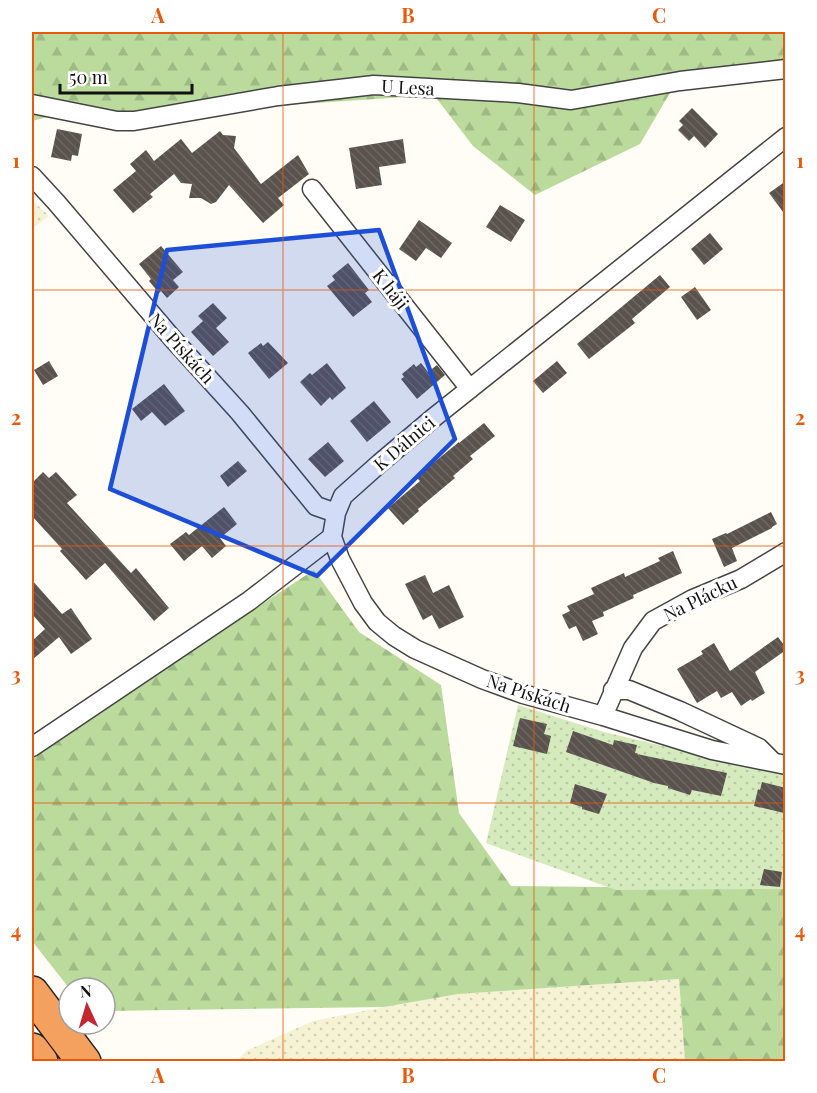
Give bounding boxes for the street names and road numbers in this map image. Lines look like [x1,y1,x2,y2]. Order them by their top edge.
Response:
street label: U Lesa [381,74,435,100]
street label: K háji [368,264,414,314]
street label: Na Pískách [144,307,220,389]
street label: K Dálnici [368,410,440,476]
street label: Na Plácku [659,570,741,626]
street label: Na Pískách [484,668,575,718]

